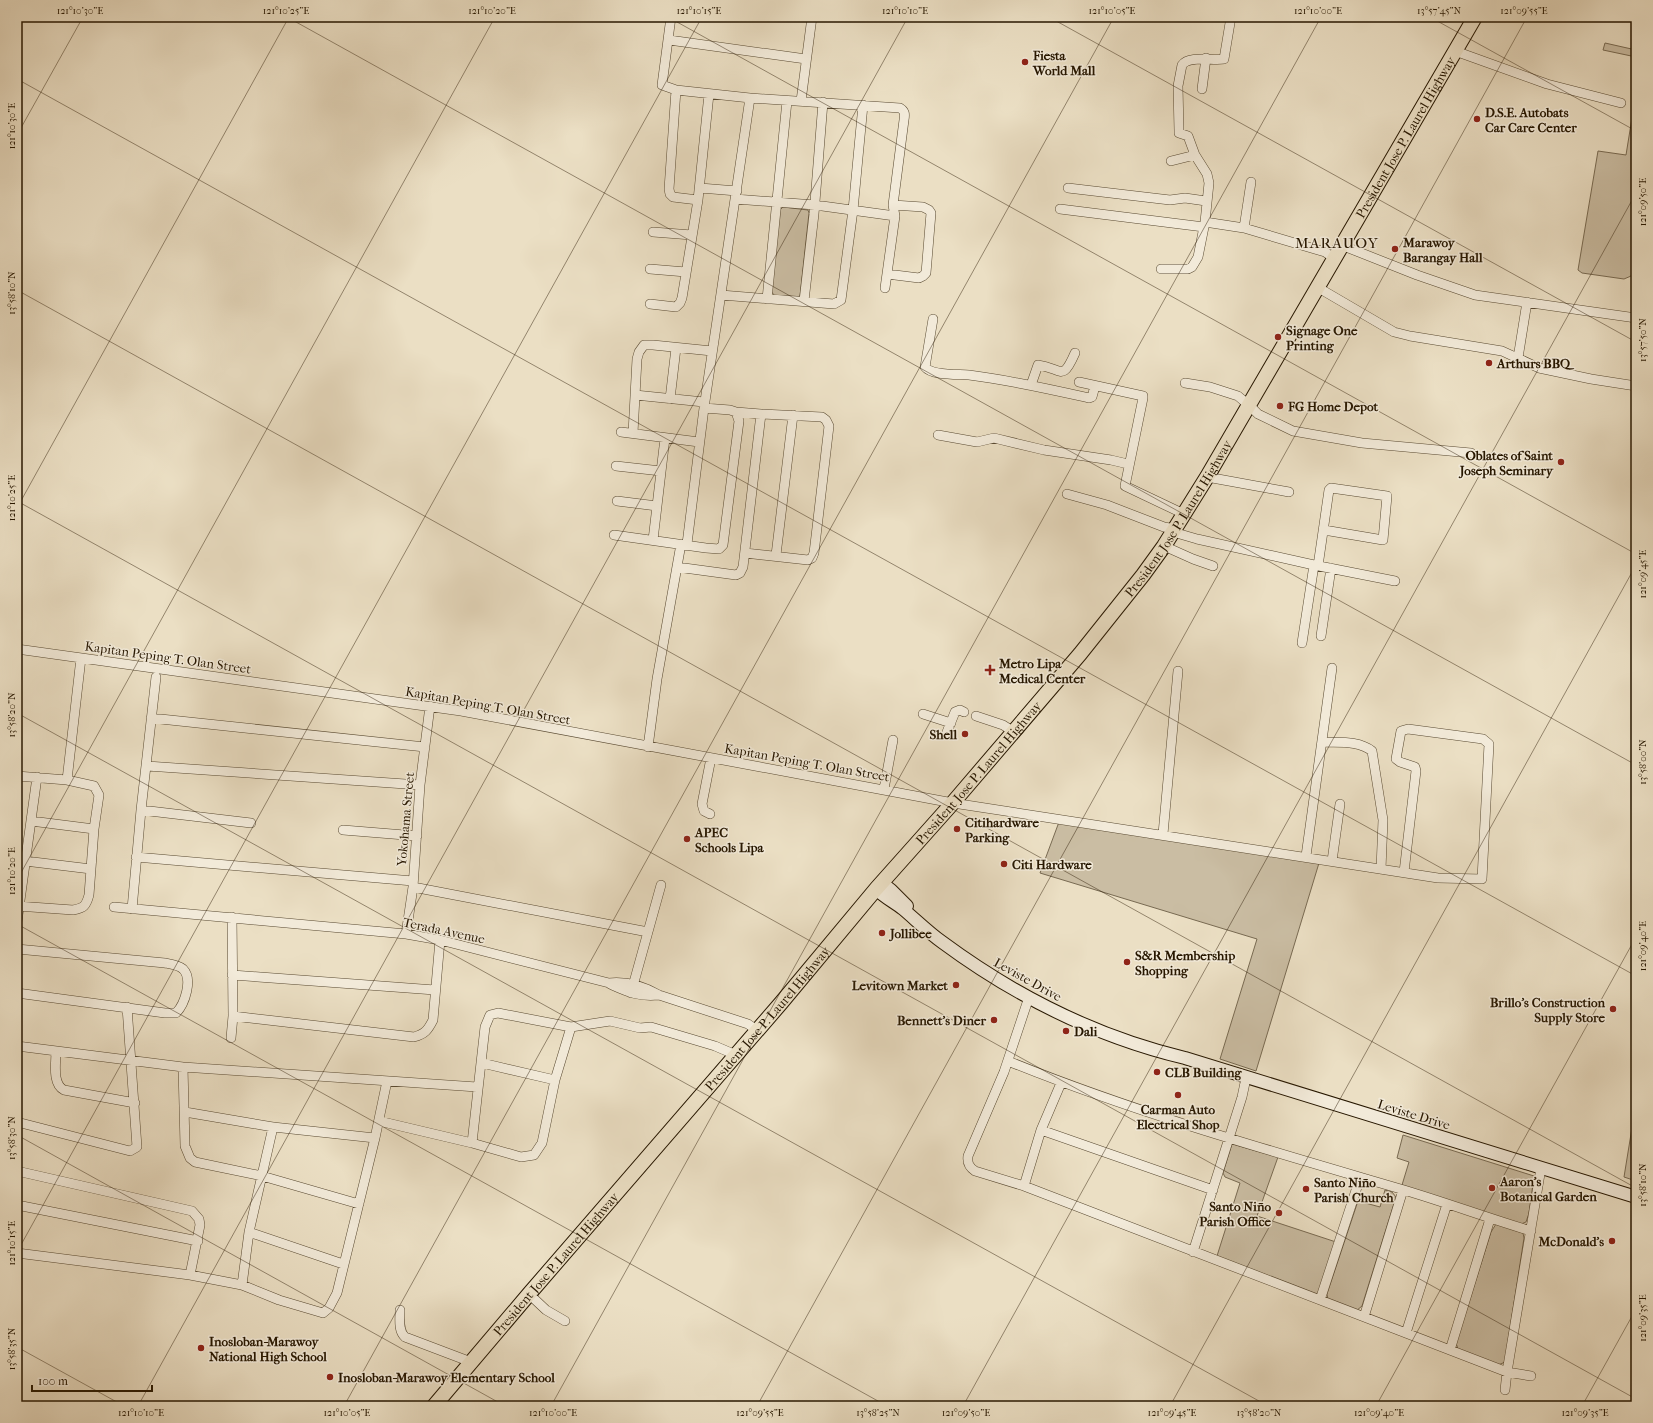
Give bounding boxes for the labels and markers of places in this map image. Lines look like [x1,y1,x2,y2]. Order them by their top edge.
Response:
place label: Fiesta World Mall [1032,48,1096,78]
marker: Fiesta World Mall [1020,57,1030,67]
place label: D.S.E. Autobats Car Care Center [1485,105,1577,135]
marker: D.S.E. Autobats Car Care Center [1472,114,1482,124]
place label: Marawoy Barangay Hall [1402,235,1483,266]
marker: Marawoy Barangay Hall [1390,244,1400,254]
place label: Signage One Printing [1286,323,1358,354]
marker: Signage One Printing [1273,332,1283,342]
place label: Arthurs BBQ [1496,356,1575,371]
marker: Arthurs BBQ [1484,358,1494,368]
place label: FG Home Depot [1287,399,1379,415]
marker: FG Home Depot [1275,401,1285,411]
place label: Oblates of Saint Joseph Seminary [1458,448,1554,479]
marker: Oblates of Saint Joseph Seminary [1556,457,1566,467]
place label: Metro Lipa Medical Center [998,656,1086,686]
marker: Metro Lipa Medical Center [984,664,996,676]
place label: Shell [929,727,957,742]
marker: Shell [960,729,970,739]
place label: Citihardware Parking [965,815,1040,846]
marker: Citihardware Parking [952,824,962,834]
place label: APEC Schools Lipa [694,825,765,856]
marker: APEC Schools Lipa [682,834,692,844]
place label: Citi Hardware [1012,857,1092,872]
marker: Citi Hardware [999,859,1009,869]
place label: Jollibee [888,926,932,942]
marker: Jollibee [877,928,887,938]
place label: S&R Membership Shopping [1135,948,1235,979]
marker: S&R Membership Shopping [1122,957,1132,967]
place label: Levitown Market [852,978,948,993]
marker: Levitown Market [951,980,961,990]
place label: Brillo's Construction Supply Store [1490,995,1606,1026]
marker: Brillo's Construction Supply Store [1608,1004,1618,1014]
place label: Bennett's Diner [897,1013,986,1028]
marker: Bennett's Diner [989,1015,999,1025]
place label: Dali [1074,1024,1098,1039]
marker: Dali [1061,1026,1071,1036]
place label: CLB Building [1165,1065,1242,1081]
marker: CLB Building [1152,1067,1162,1077]
marker: Carman Auto Electrical Shop [1173,1090,1183,1100]
place label: Carman Auto Electrical Shop [1136,1102,1220,1133]
place label: Aaron's Botanical Garden [1499,1174,1597,1204]
place label: Santo Niño Parish Church [1314,1175,1394,1205]
marker: Aaron's Botanical Garden [1487,1183,1497,1193]
marker: Santo Niño Parish Church [1301,1184,1311,1194]
place label: Santo Niño Parish Office [1199,1199,1272,1229]
marker: Santo Niño Parish Office [1274,1208,1284,1218]
place label: McDonald's [1538,1234,1604,1249]
marker: McDonald's [1607,1236,1617,1246]
place label: Inosloban-Marawoy National High School [209,1334,327,1365]
marker: Inosloban-Marawoy National High School [196,1343,206,1353]
place label: Inosloban-Marawoy Elementary School [338,1370,555,1386]
marker: Inosloban-Marawoy Elementary School [325,1372,335,1382]

